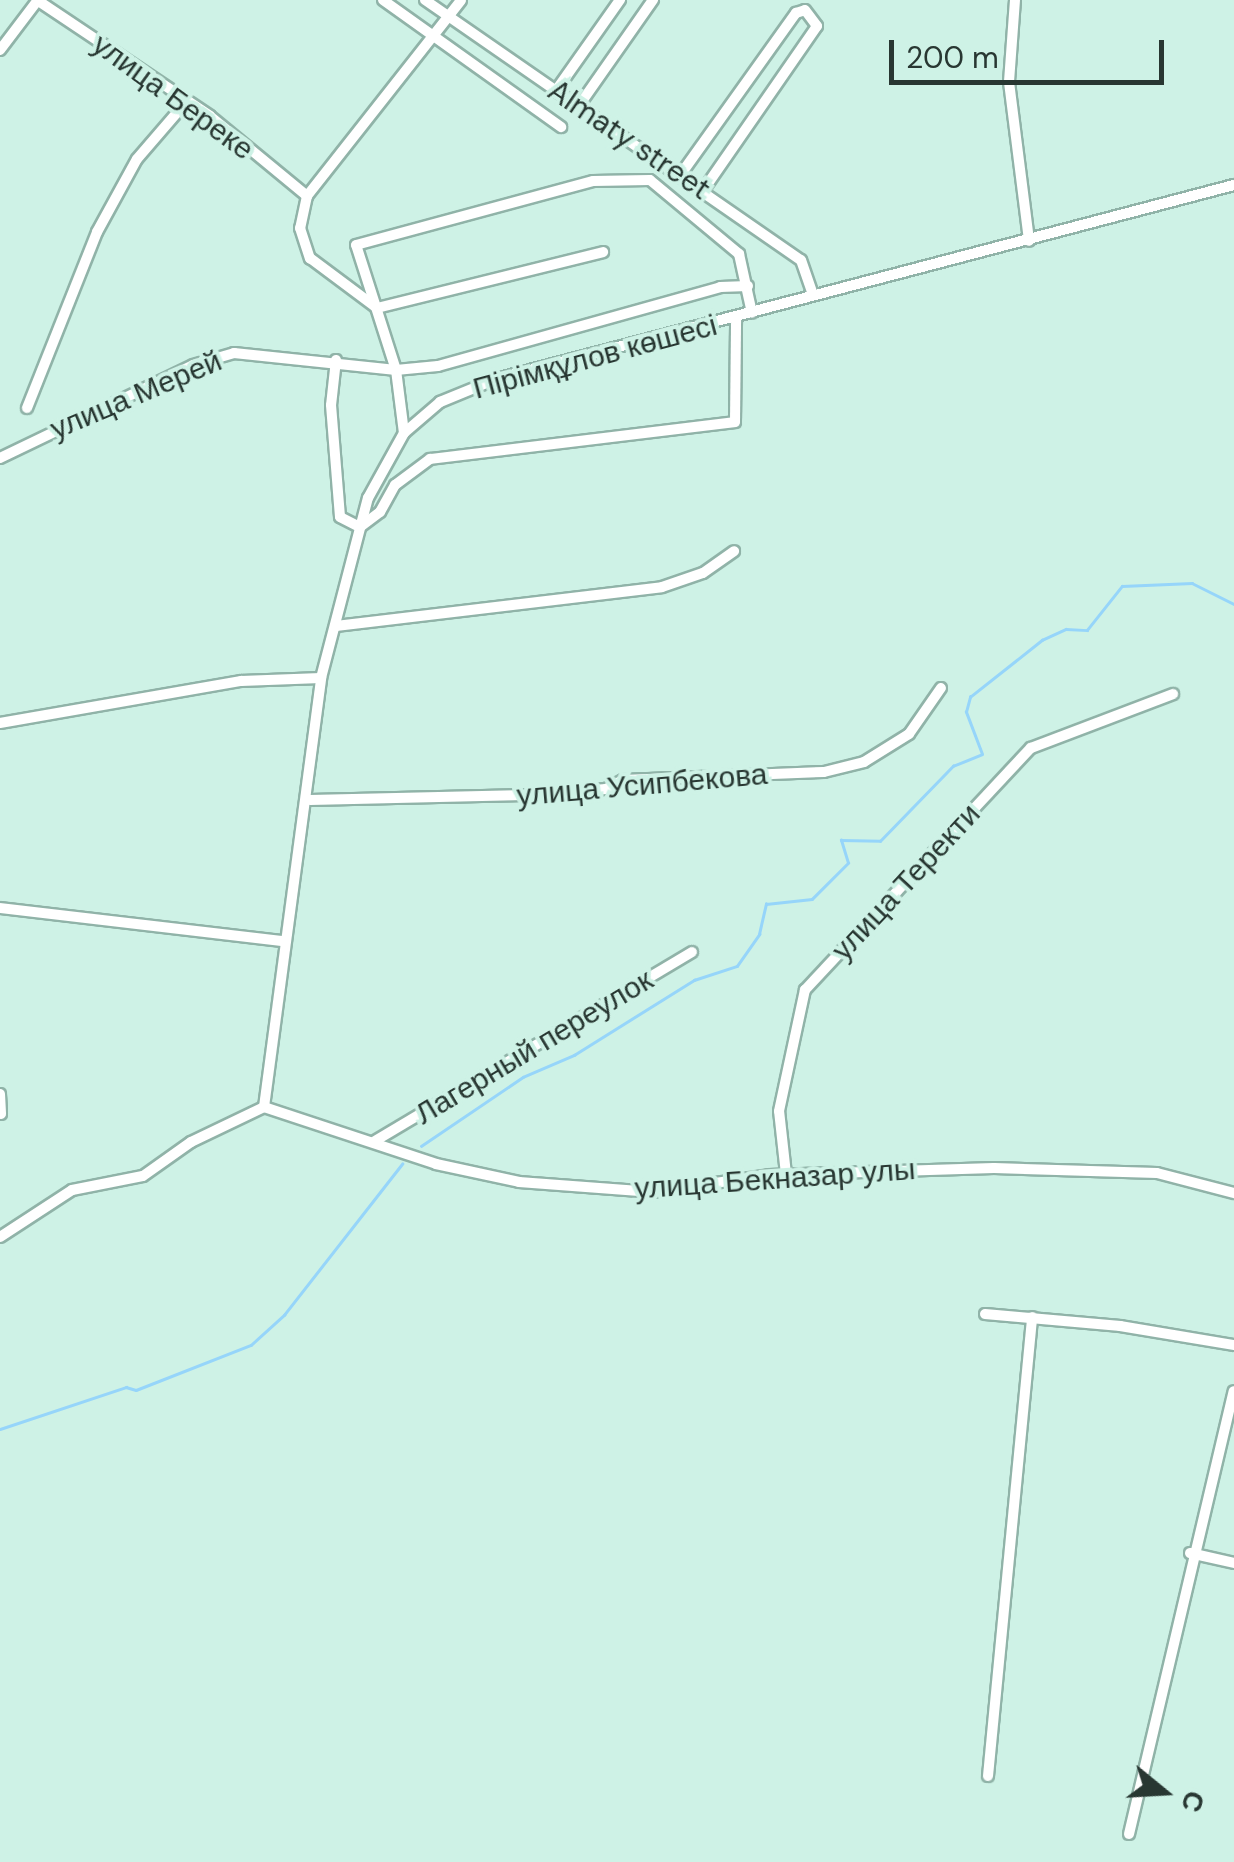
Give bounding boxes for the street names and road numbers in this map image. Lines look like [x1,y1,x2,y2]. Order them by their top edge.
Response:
street label: улица Береке [85,26,261,168]
street label: Almaty street [541,73,717,207]
street label: Пірімқұлов көшесі [469,307,721,407]
street label: улица Мерей [45,343,227,447]
street label: улица Усипбекова [515,756,769,814]
street label: улица Теректи [824,796,988,968]
street label: Лагерный переулок [409,962,659,1132]
street label: улица Бекназар улы [633,1151,917,1207]

